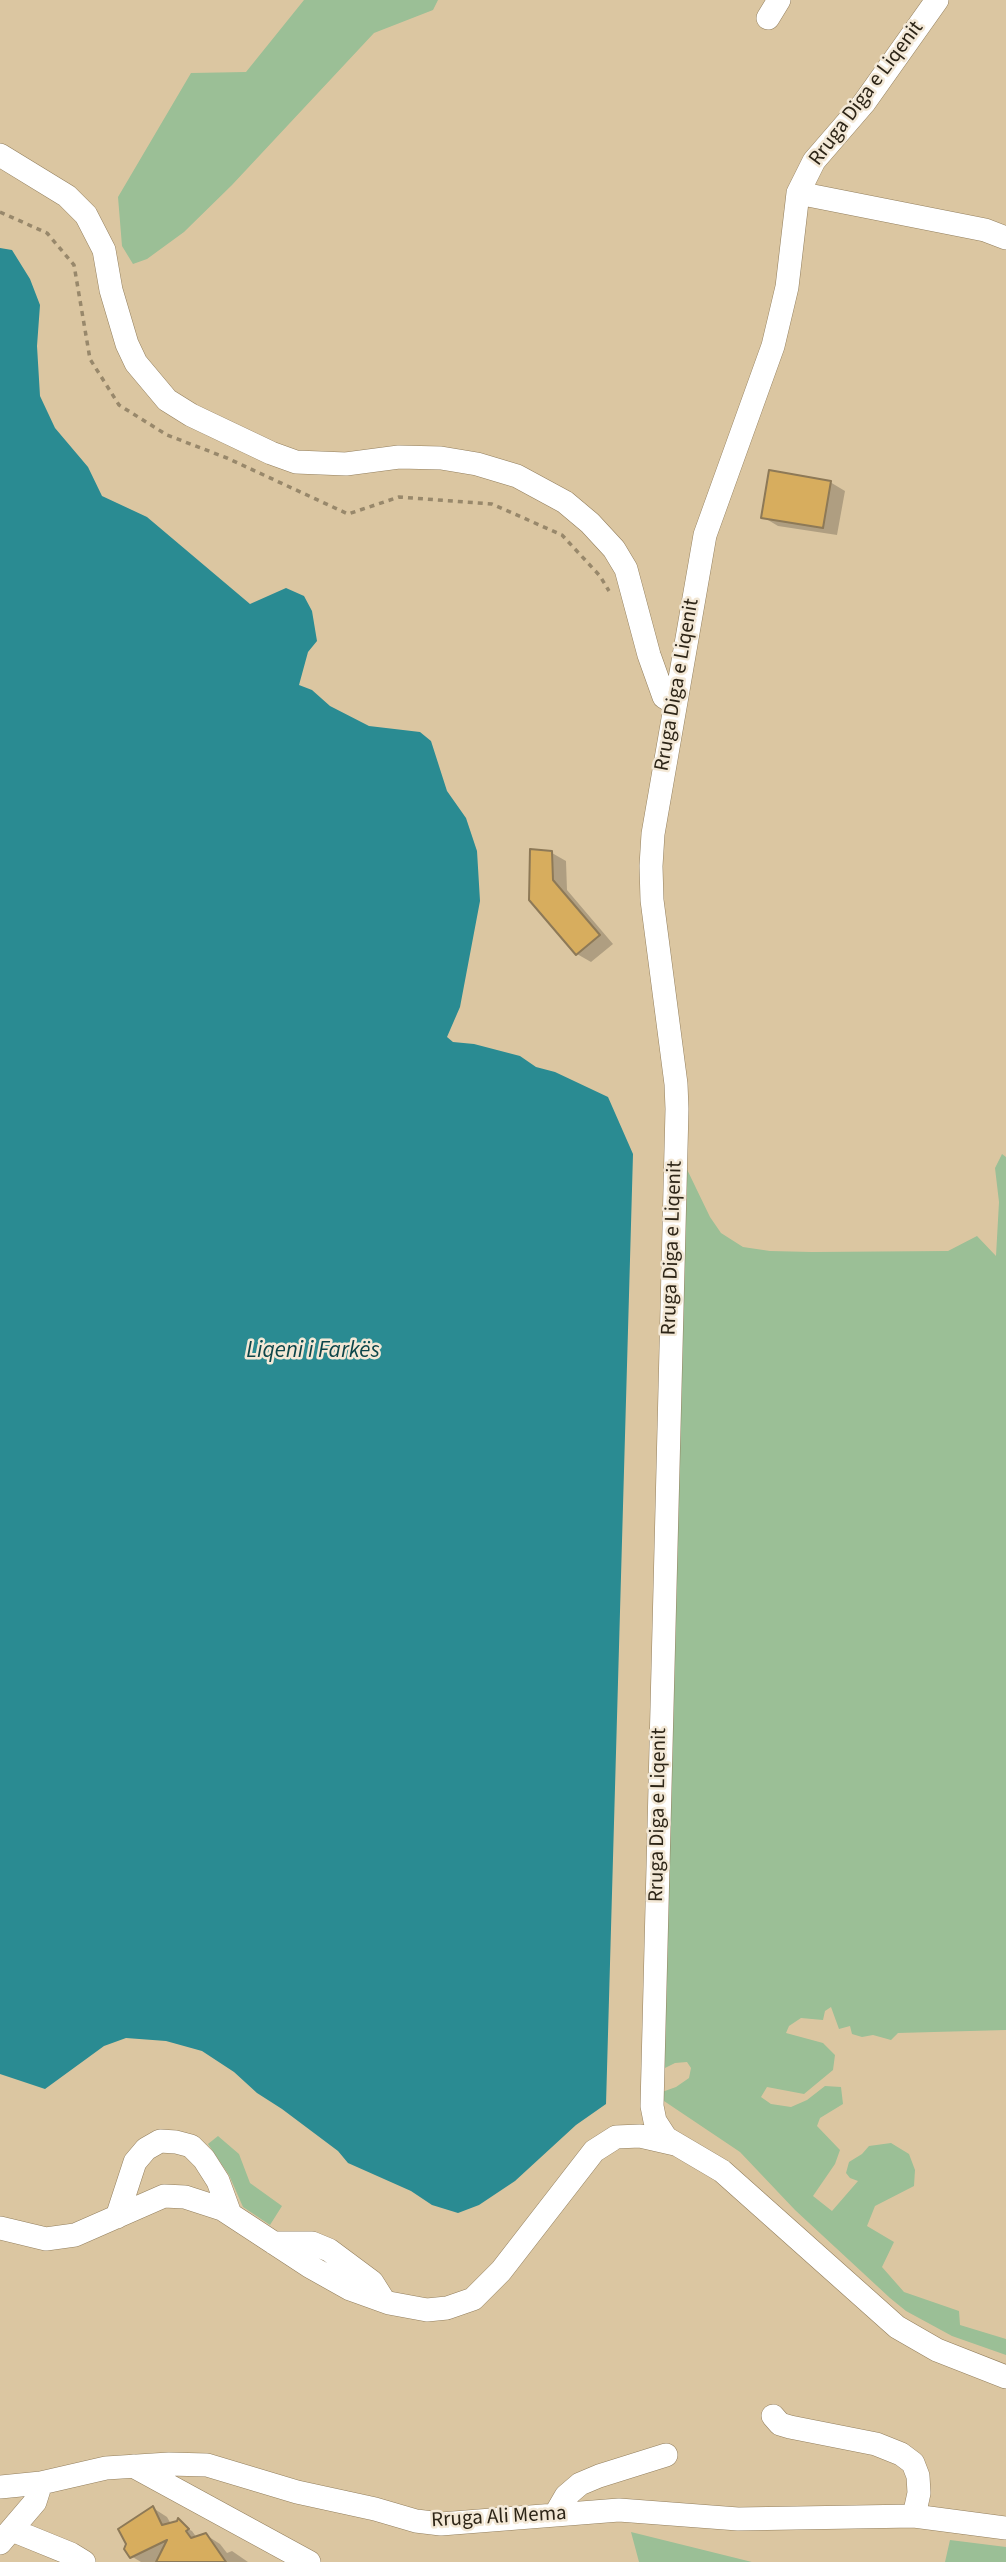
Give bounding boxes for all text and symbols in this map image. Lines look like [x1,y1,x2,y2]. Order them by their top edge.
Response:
street label: Rruga Diga e Liqenit [804,17,930,171]
street label: Rruga Diga e Liqenit [650,597,706,773]
street label: Rruga Diga e Liqenit [657,1160,689,1336]
water label: Liqeni i Farkës [246,1338,380,1366]
street label: Rruga Diga e Liqenit [645,1727,673,1903]
street label: Rruga Ali Mema [431,2502,567,2534]

